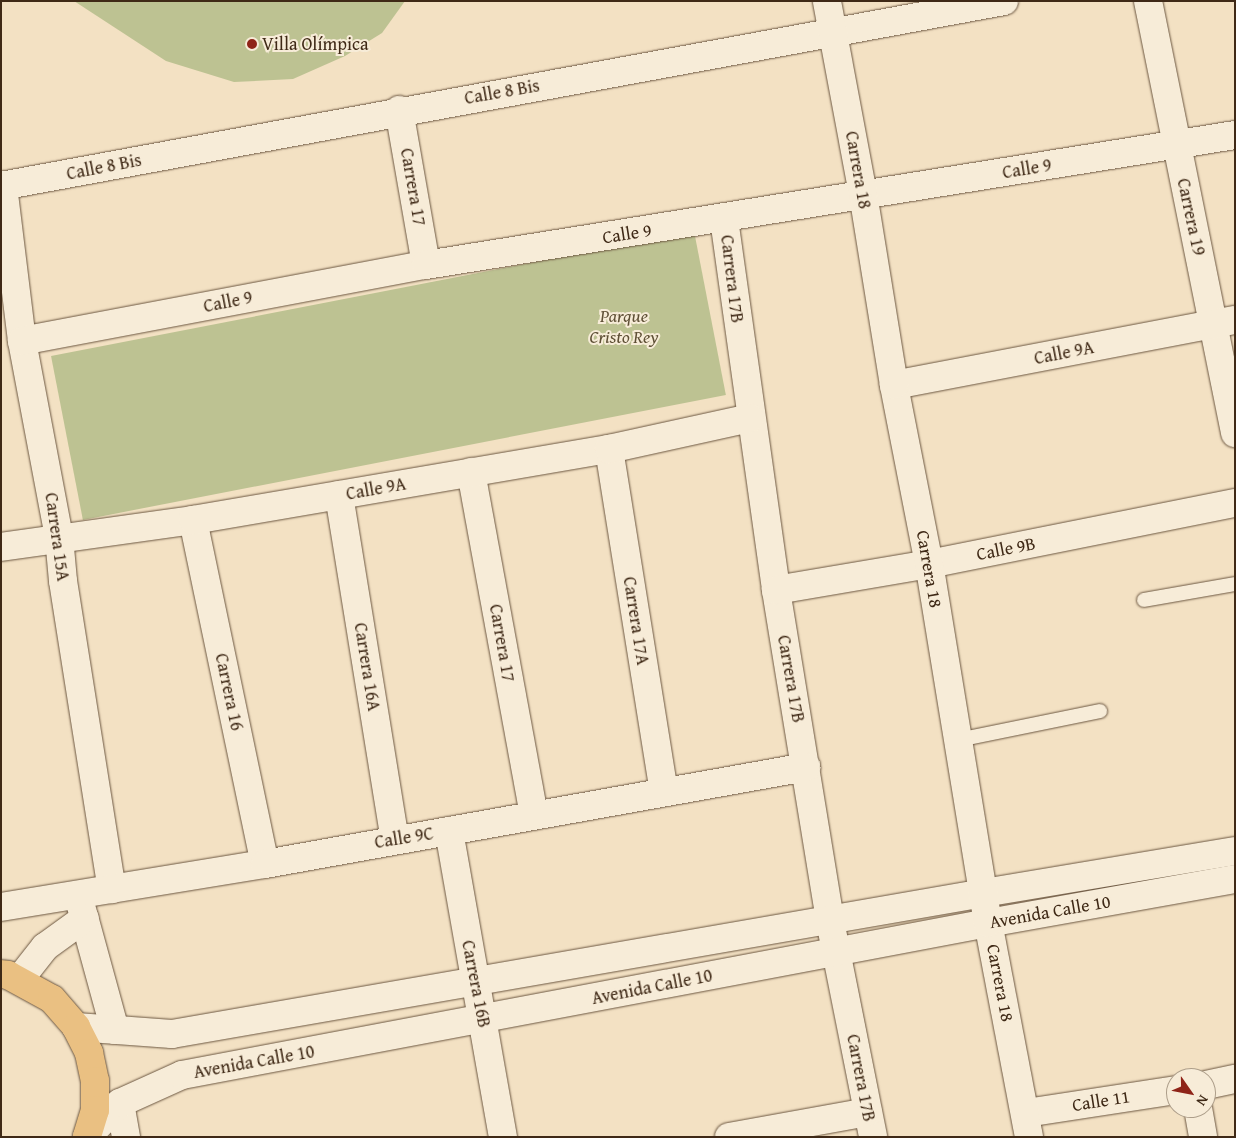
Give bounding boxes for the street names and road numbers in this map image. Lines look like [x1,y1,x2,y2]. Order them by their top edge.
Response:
street label: Calle 8 Bis [463,75,541,109]
street label: Carrera 18 [841,130,875,210]
street label: Carrera 17 [396,147,430,227]
street label: Calle 8 Bis [65,149,143,185]
street label: Calle 9 [1001,154,1053,184]
street label: Carrera 19 [1172,176,1210,258]
street label: Calle 9 [601,219,653,249]
street label: Carrera 17B [716,234,748,324]
street label: Calle 9 [202,287,254,317]
street label: Calle 9A [1032,337,1096,369]
street label: Calle 9A [344,473,408,505]
street label: Carrera 15A [40,491,74,583]
street label: Carrera 18 [912,529,946,609]
street label: Calle 9B [975,533,1037,565]
street label: Carrera 17A [618,575,654,667]
street label: Carrera 17 [485,603,519,683]
street label: Carrera 16A [349,621,385,713]
street label: Carrera 17B [773,634,809,724]
street label: Carrera 16 [210,651,248,733]
street label: Calle 9C [373,823,435,853]
street label: Avenida Calle 10 [988,891,1112,933]
street label: Carrera 16B [457,938,495,1030]
street label: Carrera 18 [982,942,1018,1024]
street label: Avenida Calle 10 [590,965,714,1009]
street label: Carrera 17B [842,1032,880,1124]
street label: Avenida Calle 10 [192,1041,316,1083]
street label: Calle 11 [1071,1086,1131,1116]

